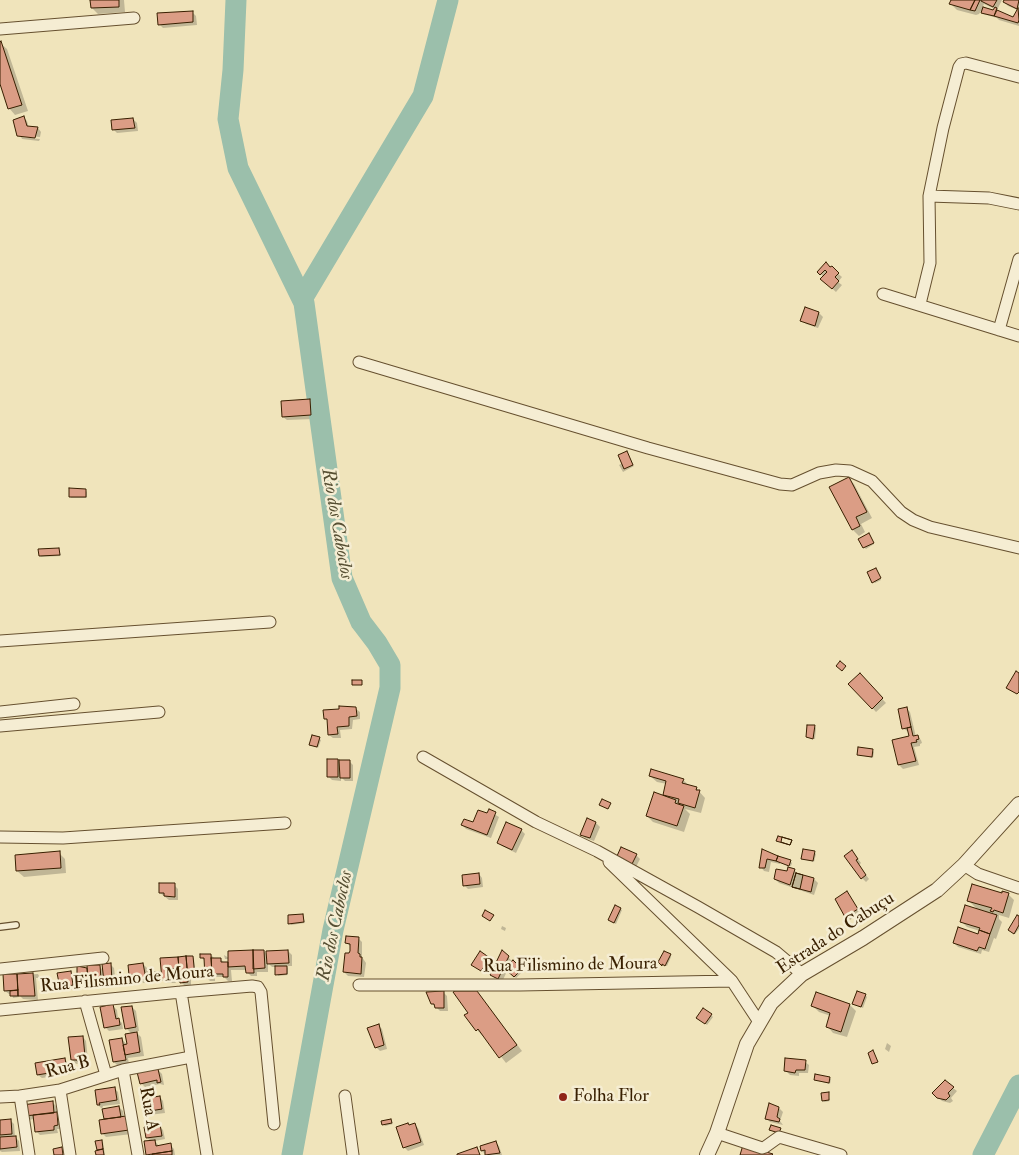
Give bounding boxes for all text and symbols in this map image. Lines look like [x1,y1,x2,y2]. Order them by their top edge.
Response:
water label: Rio dos Caboclos [315,467,357,581]
water label: Rio dos Caboclos [313,869,359,983]
street label: Estrada do Cabuçu [773,888,899,980]
street label: Rua Filismino de Moura [483,954,657,978]
street label: Rua Filismino de Moura [39,962,215,998]
street label: Rua B [43,1052,93,1084]
street label: Rua A [133,1085,163,1133]
place label: Folha Flor [573,1086,649,1108]
marker: Folha Flor [557,1091,569,1103]

